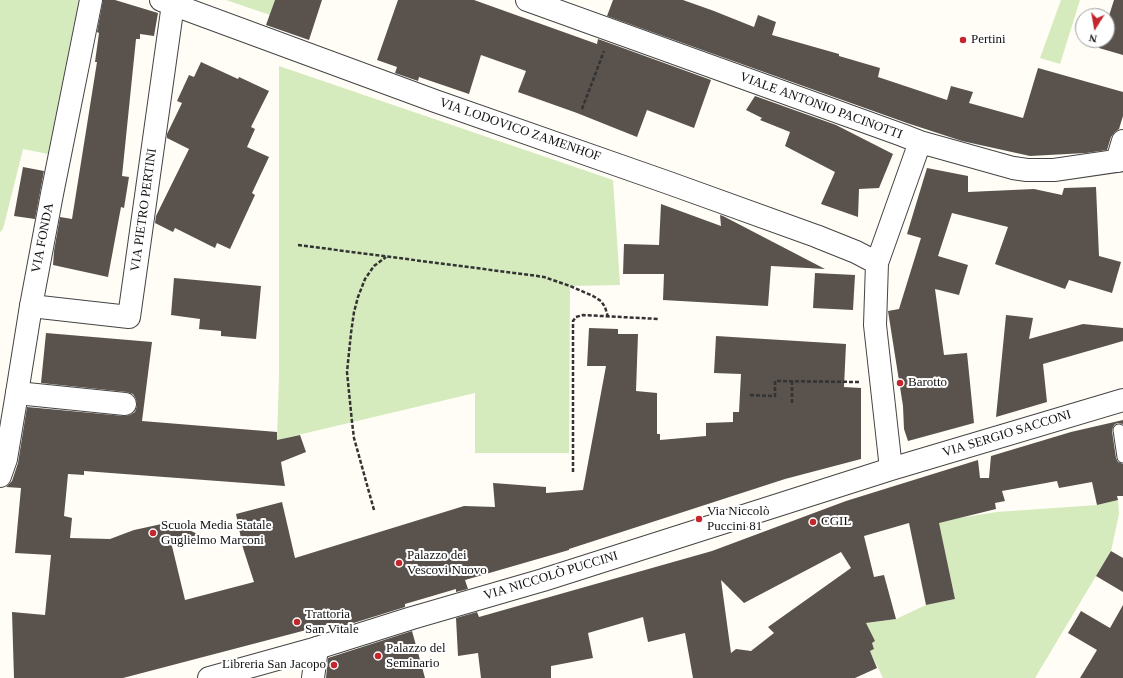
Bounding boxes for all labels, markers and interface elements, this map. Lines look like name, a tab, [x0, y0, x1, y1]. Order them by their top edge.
north arrow	[1075, 8, 1115, 48]
place label: Pertini	[971, 32, 1006, 48]
text: N	[1088, 32, 1098, 45]
marker: Pertini	[958, 35, 968, 45]
street label: VIALE ANTONIO PACINOTTI	[738, 69, 904, 143]
street label: VIA LODOVICO ZAMENHOF	[437, 95, 603, 165]
street label: VIA PIETRO PERTINI	[128, 147, 160, 273]
street label: VIA FONDA	[29, 202, 57, 274]
place label: Barotto	[908, 375, 947, 391]
marker: Barotto	[895, 378, 905, 388]
street label: VIA SERGIO SACCONI	[941, 407, 1073, 461]
place label: Via Niccolò Puccini 81	[707, 504, 769, 535]
marker: Via Niccolò Puccini 81	[694, 514, 704, 524]
place label: CGIL	[821, 514, 851, 530]
marker: CGIL	[808, 517, 818, 527]
place label: Scuola Media Statale Guglielmo Marconi	[161, 518, 271, 549]
marker: Scuola Media Statale Guglielmo Marconi	[148, 528, 158, 538]
place label: Palazzo dei Vescovi Nuovo	[407, 548, 487, 579]
street label: VIA NICCOLÒ PUCCINI	[482, 548, 620, 604]
marker: Palazzo dei Vescovi Nuovo	[394, 558, 404, 568]
place label: Trattoria San Vitale	[305, 607, 359, 638]
marker: Trattoria San Vitale	[292, 617, 302, 627]
place label: Palazzo del Seminario	[386, 641, 446, 672]
marker: Palazzo del Seminario	[373, 651, 383, 661]
place label: Libreria San Jacopo	[222, 657, 326, 673]
marker: Libreria San Jacopo	[329, 660, 339, 670]

